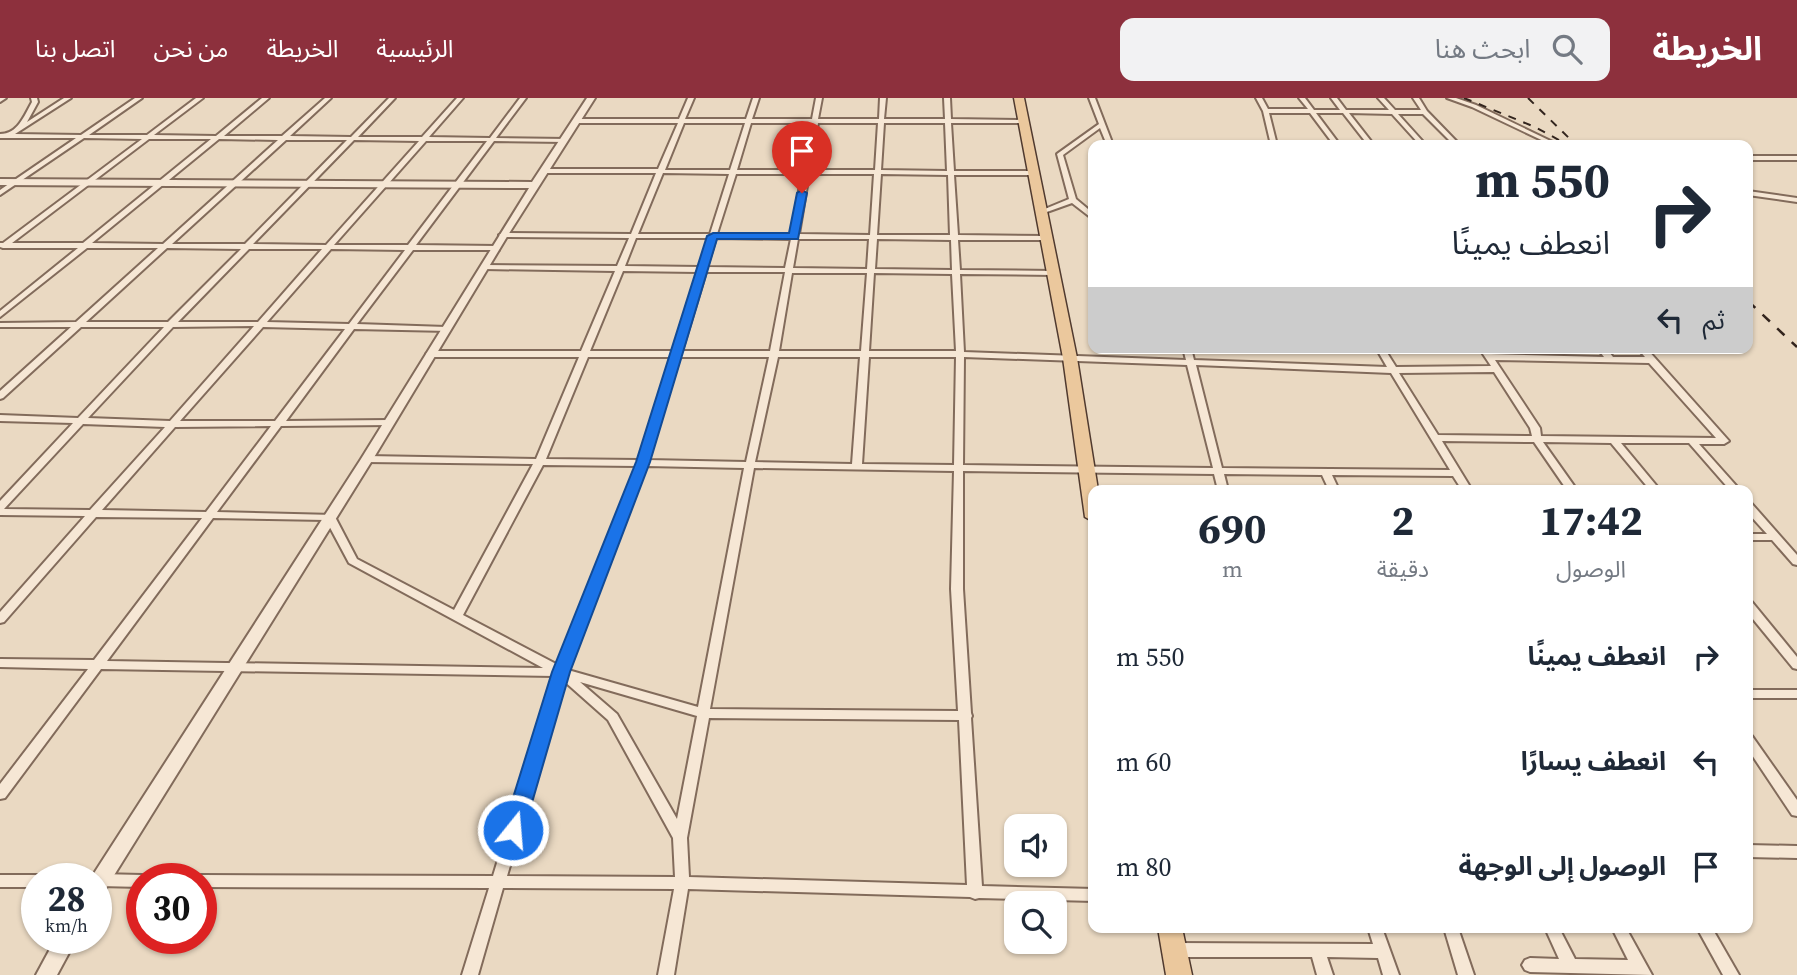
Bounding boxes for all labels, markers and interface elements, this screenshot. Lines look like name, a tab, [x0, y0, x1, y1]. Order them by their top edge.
search box	[1120, 18, 1610, 81]
text: الخريطة	[1652, 26, 1762, 71]
icon: search	[1548, 30, 1586, 68]
text: ابحث هنا	[1435, 31, 1530, 67]
text: اتصل بنا	[35, 32, 115, 65]
text: من نحن	[153, 32, 228, 65]
text: الخريطة	[266, 32, 338, 65]
text: الرئيسية	[376, 32, 454, 65]
pin	[772, 121, 832, 193]
icon: arrive	[783, 132, 821, 170]
text: 550 m	[1475, 146, 1610, 213]
icon: right	[1634, 168, 1725, 259]
text: انعطف يمينًا	[1452, 221, 1610, 265]
icon: left	[1651, 301, 1689, 339]
text: ثم	[1703, 302, 1725, 338]
text: 2	[1391, 491, 1414, 549]
text: 17:42	[1539, 491, 1643, 549]
text: 690	[1198, 499, 1266, 557]
text: m	[1222, 553, 1243, 585]
text: دقيقة	[1377, 553, 1429, 585]
text: الوصول	[1556, 553, 1626, 585]
text: انعطف يمينًا	[1527, 638, 1666, 674]
icon: right	[1687, 638, 1725, 676]
text: 550 m	[1116, 639, 1185, 675]
text: انعطف يسارًا	[1521, 743, 1666, 779]
icon: left	[1687, 743, 1725, 781]
text: 60 m	[1116, 744, 1172, 780]
position arrow	[476, 793, 550, 867]
map controls	[1004, 814, 1067, 954]
button: sound	[1004, 814, 1067, 877]
text: الوصول إلى الوجهة	[1459, 848, 1666, 884]
icon: arrive	[1687, 848, 1725, 886]
text: 80 m	[1116, 849, 1172, 885]
speed limit sign: 30	[126, 863, 217, 954]
text: 28	[48, 875, 85, 923]
button: search	[1004, 891, 1067, 954]
text: km/h	[45, 913, 88, 938]

